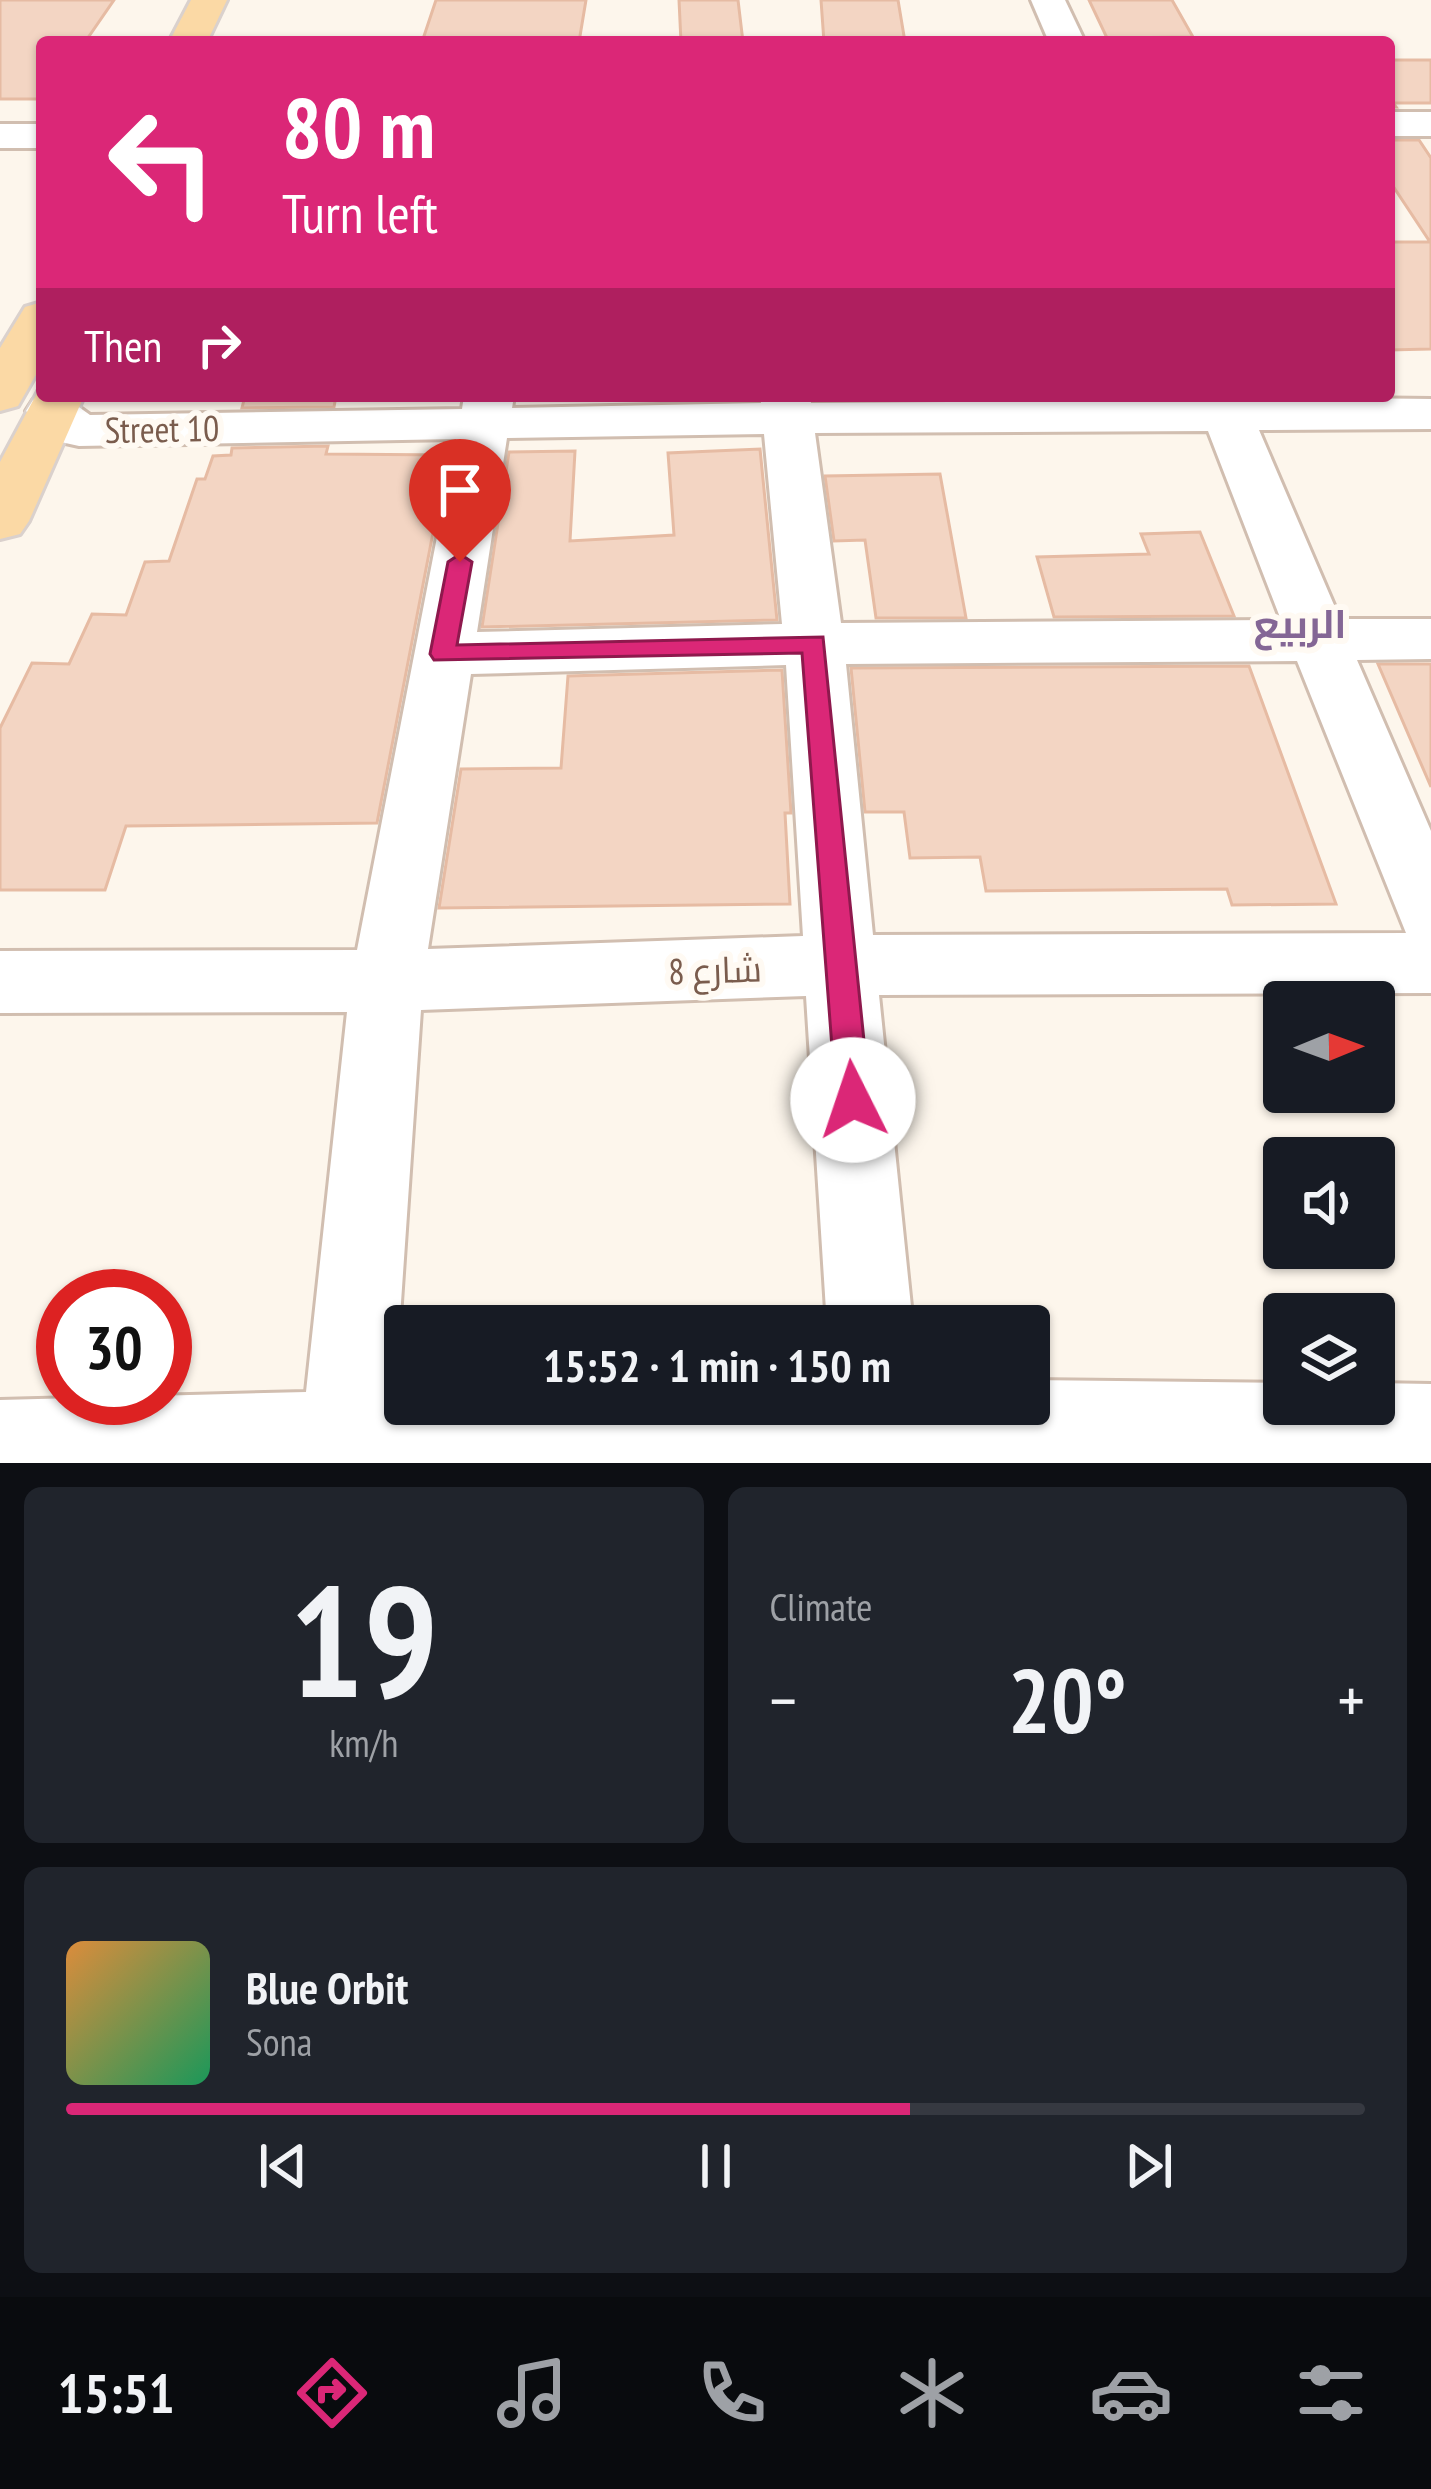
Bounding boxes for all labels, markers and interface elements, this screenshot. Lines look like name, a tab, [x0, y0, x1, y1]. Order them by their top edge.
text: 80 m	[282, 72, 435, 181]
icon: left	[84, 84, 240, 240]
text: Turn left	[282, 178, 438, 248]
icon: right	[186, 312, 252, 378]
text: Then	[84, 316, 162, 374]
street label: Street 10	[104, 404, 220, 453]
pin	[409, 439, 511, 562]
icon: arrive	[427, 457, 493, 523]
district label: الربيع	[1254, 598, 1346, 651]
street label: شارع 8	[667, 944, 763, 997]
north arrow	[1263, 981, 1395, 1113]
map controls	[1263, 981, 1395, 1425]
position arrow	[790, 1037, 916, 1163]
button: sound	[1263, 1137, 1395, 1269]
speed limit sign: 30	[36, 1269, 192, 1425]
button: layers	[1263, 1293, 1395, 1425]
text: 15:52 · 1 min · 150 m	[543, 1336, 891, 1394]
text: 19	[289, 1538, 438, 1740]
text: Climate	[770, 1581, 872, 1632]
text: 20°	[1008, 1641, 1127, 1758]
text: −	[770, 1657, 797, 1742]
text: +	[1338, 1657, 1365, 1742]
text: km/h	[329, 1717, 398, 1768]
text: Blue Orbit	[246, 1958, 408, 2016]
text: Sona	[246, 2016, 312, 2067]
icon: previous	[250, 2133, 316, 2199]
icon: pause	[683, 2133, 749, 2199]
icon: next	[1116, 2133, 1182, 2199]
icon: directions	[290, 2351, 374, 2435]
icon: music	[490, 2351, 574, 2435]
icon: phone	[690, 2351, 774, 2435]
icon: climate	[890, 2351, 974, 2435]
icon: car	[1089, 2351, 1173, 2435]
icon: filters	[1289, 2351, 1373, 2435]
text: 15:51	[58, 2358, 175, 2428]

